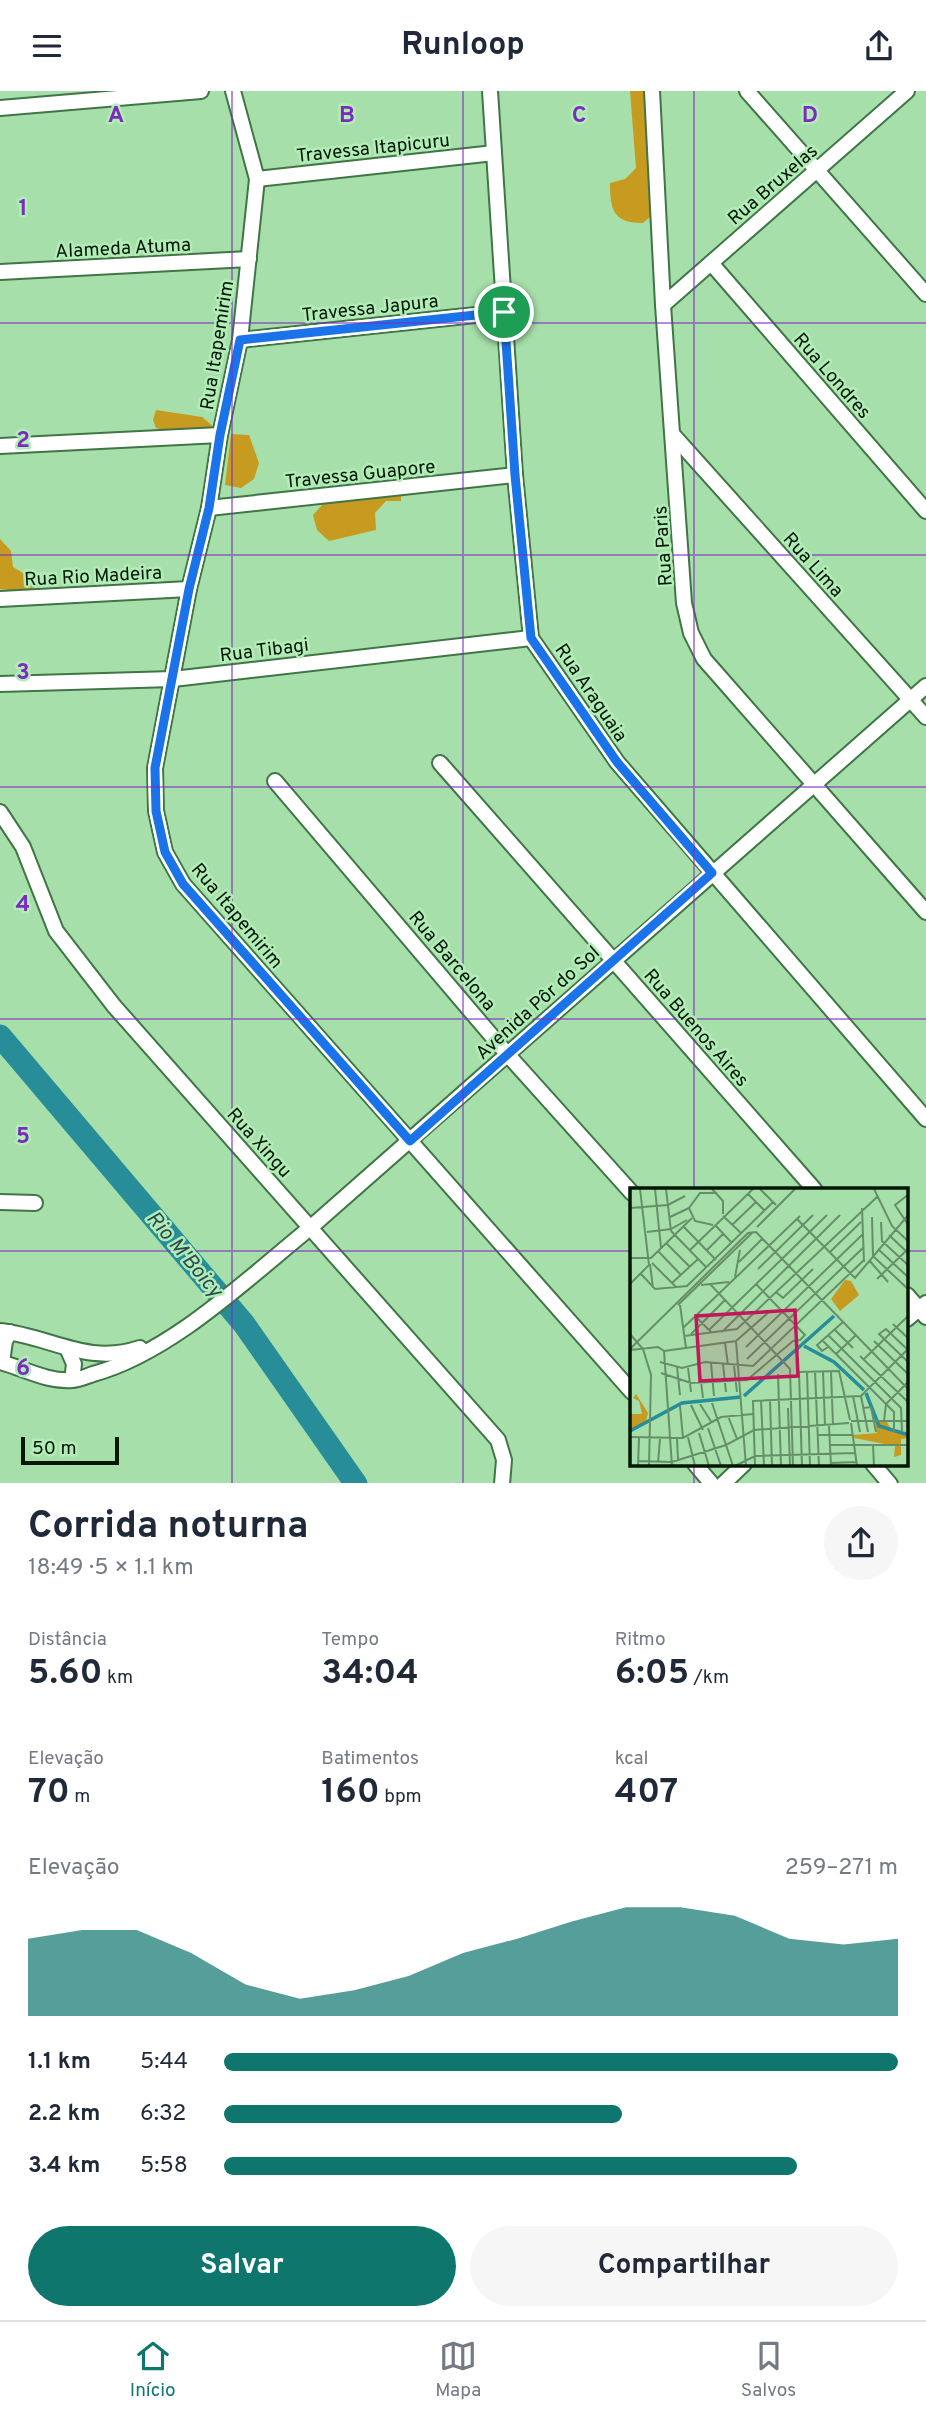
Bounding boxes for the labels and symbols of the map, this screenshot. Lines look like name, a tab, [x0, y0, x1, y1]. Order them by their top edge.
text: A	[108, 102, 124, 131]
text: B	[339, 102, 355, 131]
text: C	[572, 102, 586, 131]
text: D	[802, 102, 818, 131]
street label: Travessa Itapicuru	[295, 129, 451, 169]
street label: Rua Bruxelas	[723, 140, 823, 231]
text: 1	[18, 195, 28, 224]
street label: Alameda Atuma	[55, 233, 192, 265]
street label: Rua Itapemirim	[196, 279, 240, 412]
pin	[474, 282, 534, 342]
street label: Travessa Japura	[301, 290, 440, 328]
street label: Rua Londres	[788, 328, 875, 424]
text: 2	[16, 427, 30, 456]
street label: Travessa Guapore	[284, 455, 437, 495]
street label: Rua Paris	[649, 505, 679, 587]
street label: Rua Lima	[777, 528, 848, 603]
street label: Rua Rio Madeira	[24, 561, 163, 593]
street label: Rua Tibagi	[218, 634, 310, 668]
street label: Rua Araguaia	[549, 639, 632, 747]
text: 3	[16, 659, 30, 688]
street label: Rua Itapemirim	[185, 858, 288, 974]
text: 4	[16, 891, 30, 920]
street label: Rua Barcelona	[403, 906, 500, 1016]
street label: Avenida Pôr do Sol	[471, 941, 605, 1066]
street label: Rua Buenos Aires	[638, 964, 753, 1092]
street label: Rua Xingu	[221, 1103, 296, 1183]
text: 5	[16, 1123, 30, 1152]
inset map	[630, 1188, 908, 1466]
water label: Rio M'Boicy	[140, 1206, 229, 1305]
text: 6	[16, 1355, 30, 1384]
scale bar	[21, 1435, 119, 1466]

